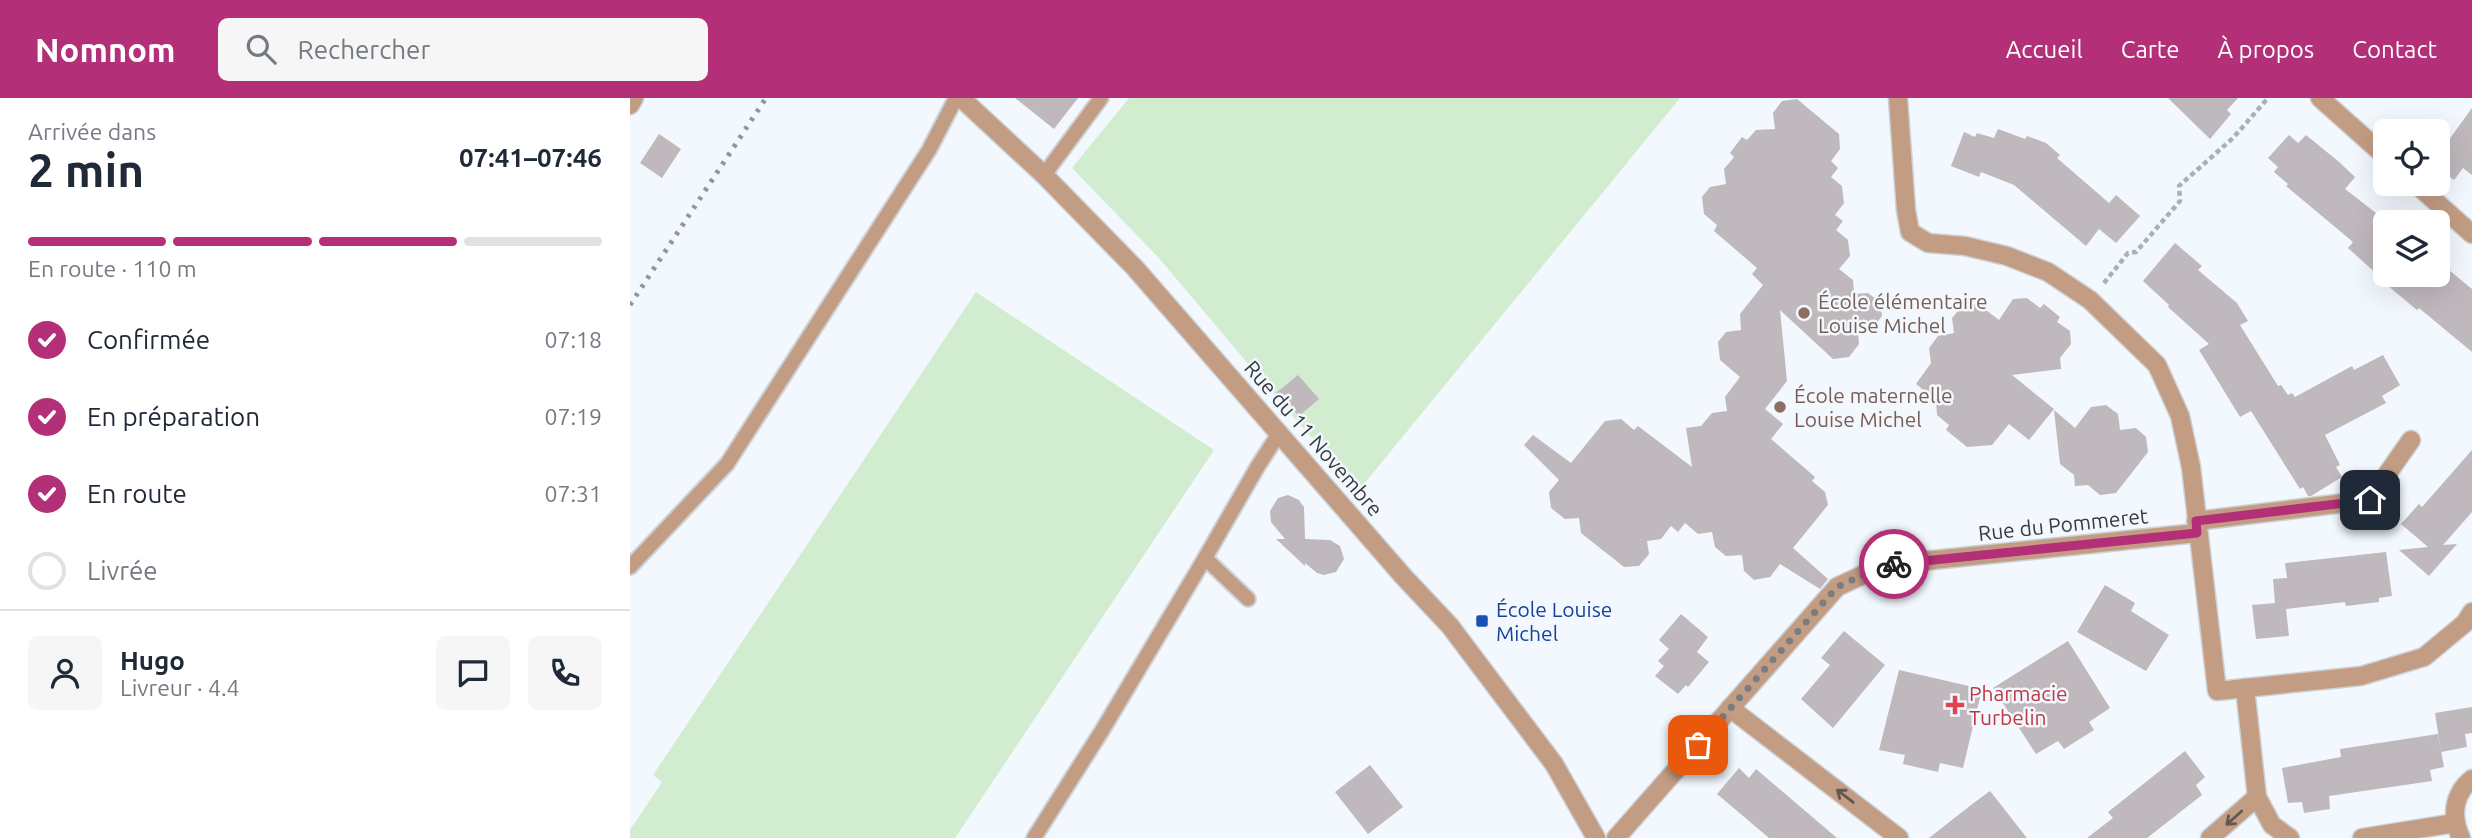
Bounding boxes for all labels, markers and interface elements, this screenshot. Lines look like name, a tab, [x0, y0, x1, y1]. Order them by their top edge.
search box	[218, 18, 708, 81]
icon: search	[242, 30, 280, 68]
text: Nomnom	[35, 31, 176, 68]
text: Rechercher	[298, 35, 430, 64]
text: Accueil	[2006, 36, 2083, 63]
text: Carte	[2121, 36, 2180, 63]
text: À propos	[2218, 36, 2314, 63]
text: Contact	[2352, 36, 2437, 63]
text: Arrivée dans	[28, 119, 156, 144]
map controls	[2373, 119, 2450, 287]
button: locate	[2373, 119, 2450, 196]
text: 07:41–07:46	[459, 143, 602, 172]
text: 2 min	[28, 144, 144, 196]
button: layers	[2373, 210, 2450, 287]
text: En route · 110 m	[28, 256, 197, 281]
place label: École élémentaire Louise Michel	[1818, 289, 1988, 337]
marker: École élémentaire Louise Michel	[1796, 305, 1812, 321]
icon: check	[28, 321, 66, 359]
text: Confirmée	[87, 325, 210, 354]
text: 07:18	[544, 327, 602, 352]
street label: Rue du 11 Novembre	[1240, 355, 1388, 521]
place label: École maternelle Louise Michel	[1794, 383, 1953, 431]
icon: check	[28, 398, 66, 436]
marker: École maternelle Louise Michel	[1772, 399, 1788, 415]
text: En préparation	[87, 402, 260, 431]
text: 07:19	[544, 404, 602, 429]
pin	[2340, 470, 2400, 530]
icon: check	[28, 475, 66, 513]
text: En route	[87, 479, 187, 508]
text: 07:31	[544, 481, 602, 506]
icon: home	[2351, 481, 2389, 519]
street label: Rue du Pommeret	[1977, 503, 2149, 545]
courier	[1859, 529, 1929, 599]
icon: bike	[1875, 545, 1913, 583]
text: Livrée	[87, 556, 158, 585]
place label: École Louise Michel	[1496, 597, 1612, 645]
marker: École Louise Michel	[1474, 613, 1490, 629]
button: person	[28, 636, 102, 710]
button: chat	[436, 636, 510, 710]
button: phone	[528, 636, 602, 710]
text: Hugo	[120, 646, 185, 675]
text: Livreur · 4.4	[120, 675, 240, 700]
place label: Pharmacie Turbelin	[1969, 681, 2068, 729]
marker: Pharmacie Turbelin	[1947, 697, 1963, 713]
pin	[1668, 715, 1728, 775]
icon: bag	[1679, 726, 1717, 764]
one-way arrow	[1836, 789, 1854, 804]
one-way arrow	[2225, 810, 2243, 826]

